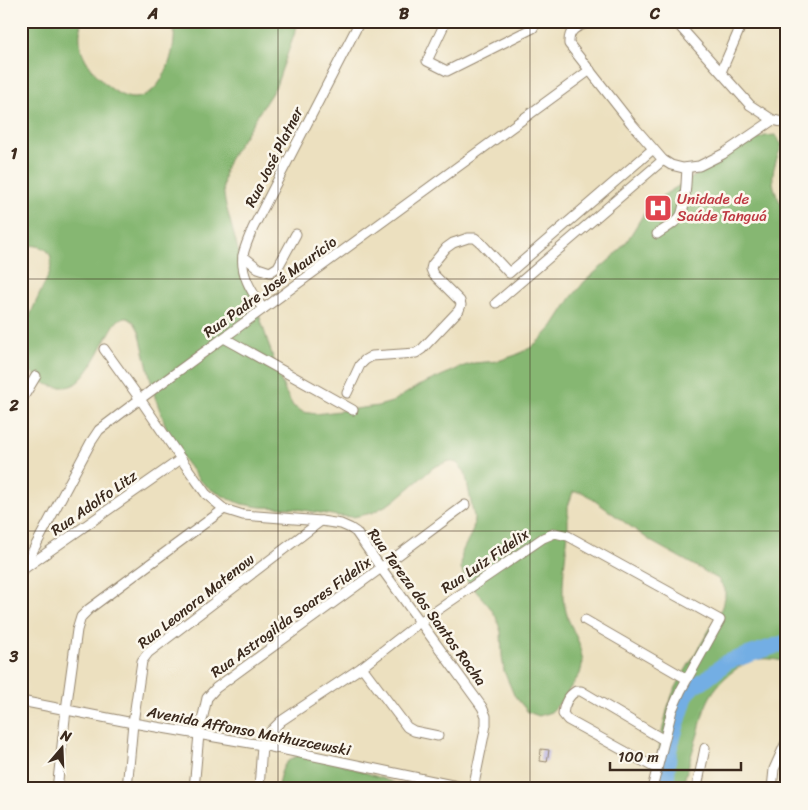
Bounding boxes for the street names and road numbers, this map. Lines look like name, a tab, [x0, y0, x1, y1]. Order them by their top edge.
street label: Rua José Platner	[237, 101, 311, 212]
street label: Rua Padre José Maurício	[198, 229, 343, 345]
street label: Rua Adolfo Litz	[45, 463, 143, 543]
street label: Rua Luiz Fidelix	[435, 521, 535, 600]
street label: Rua Tereza dos Santos Rocha	[361, 523, 494, 692]
street label: Rua Leonora Matenow	[132, 546, 261, 655]
street label: Rua Astrogilda Soares Fidelix	[205, 549, 377, 684]
street label: Avenida Affonso Mathuzcewski	[144, 698, 354, 764]

